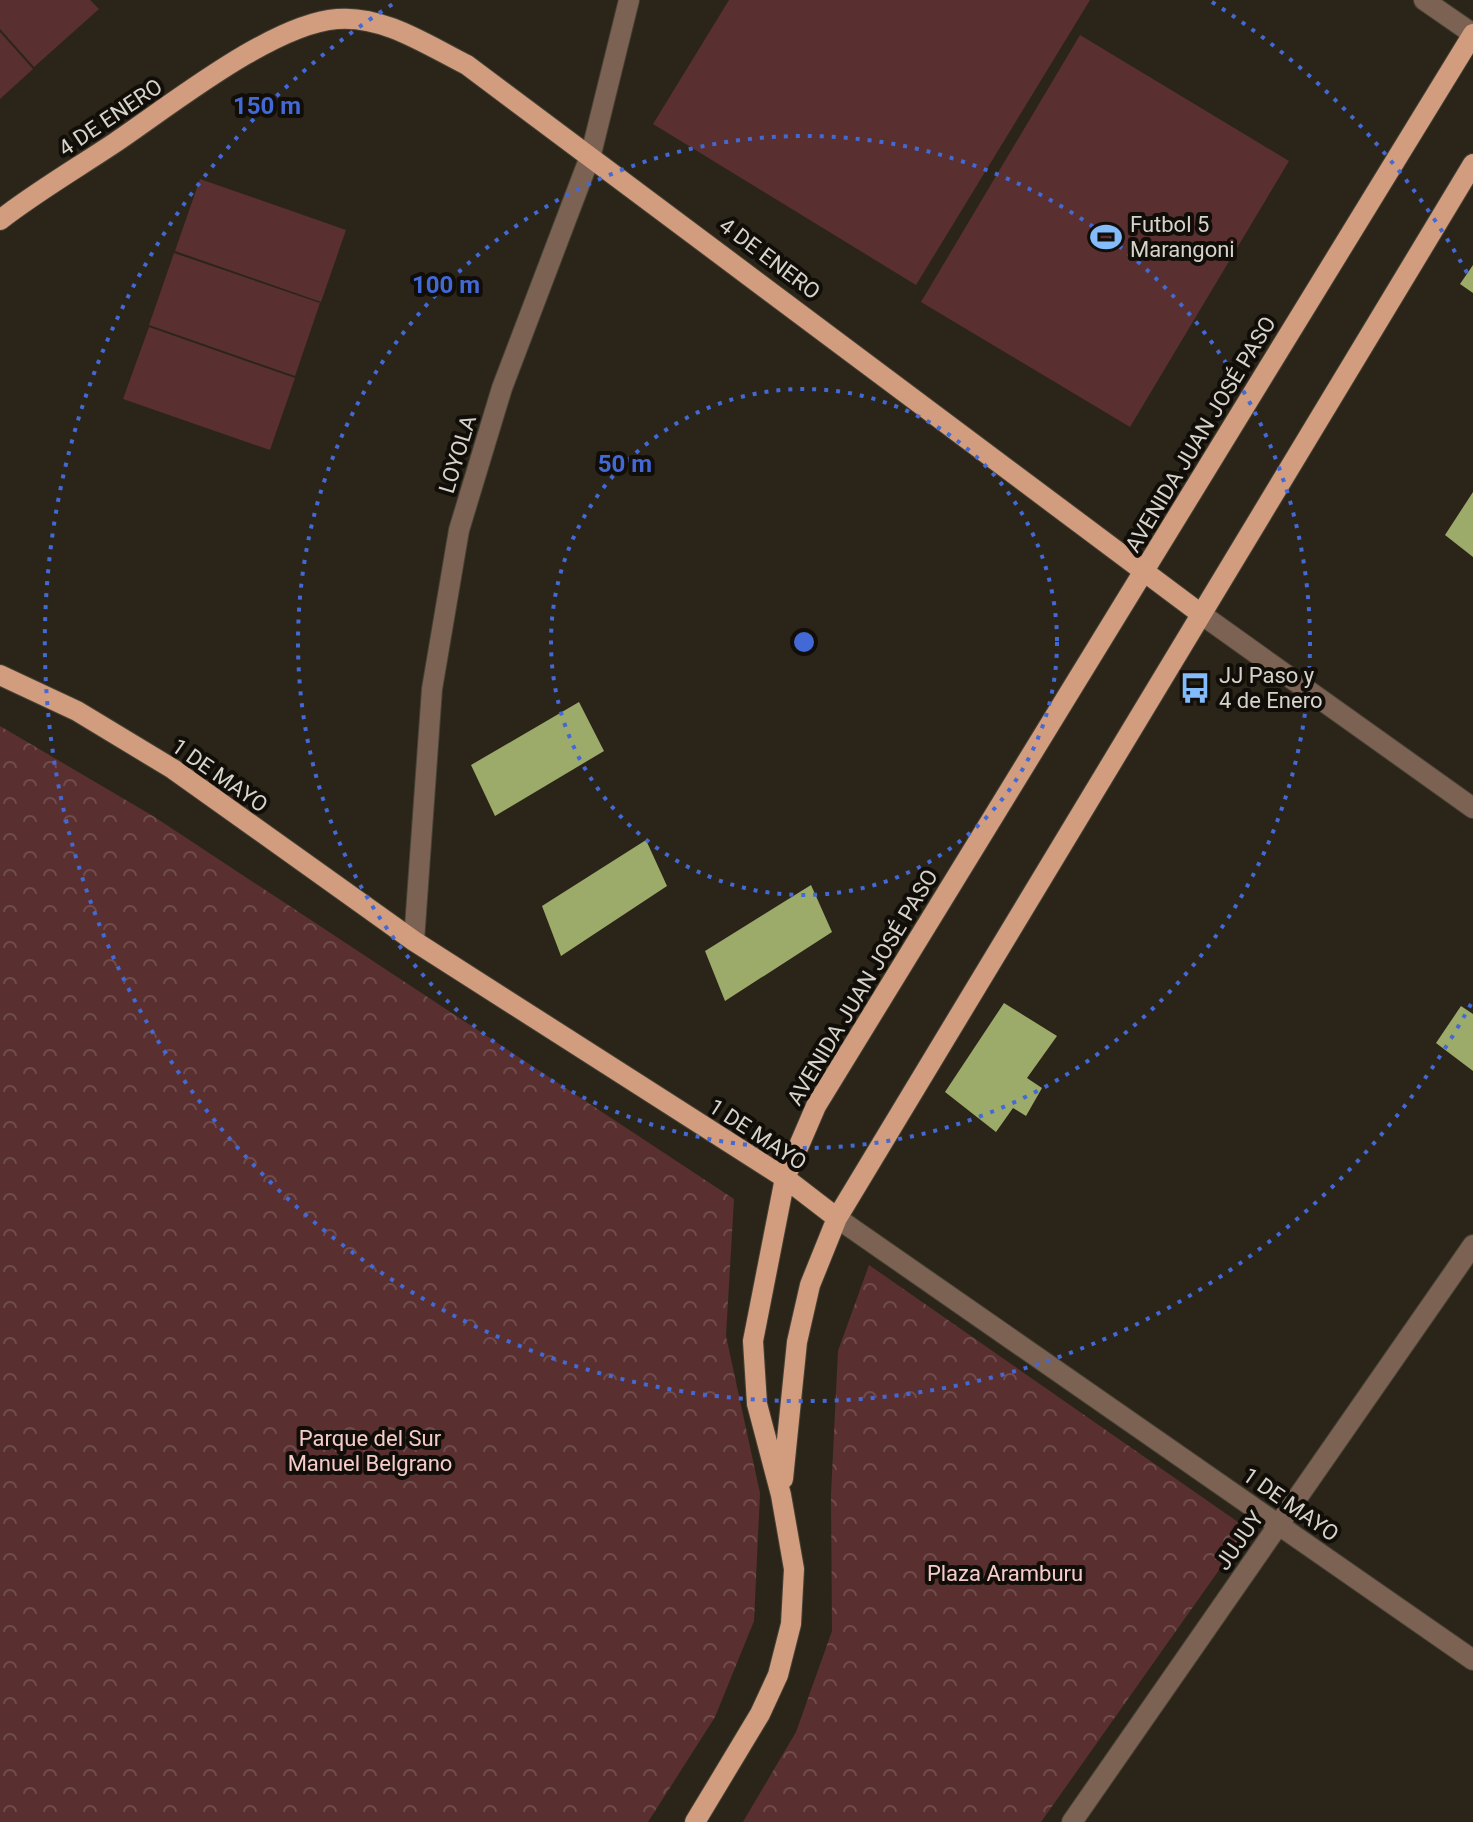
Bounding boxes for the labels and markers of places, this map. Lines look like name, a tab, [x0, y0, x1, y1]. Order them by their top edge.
place label: Futbol 5 Marangoni	[1130, 212, 1235, 262]
sports icon: Futbol 5 Marangoni	[1089, 220, 1123, 254]
centre of rings	[790, 628, 818, 656]
place label: JJ Paso y 4 de Enero	[1219, 663, 1322, 713]
bus stop icon: JJ Paso y 4 de Enero	[1178, 671, 1212, 705]

